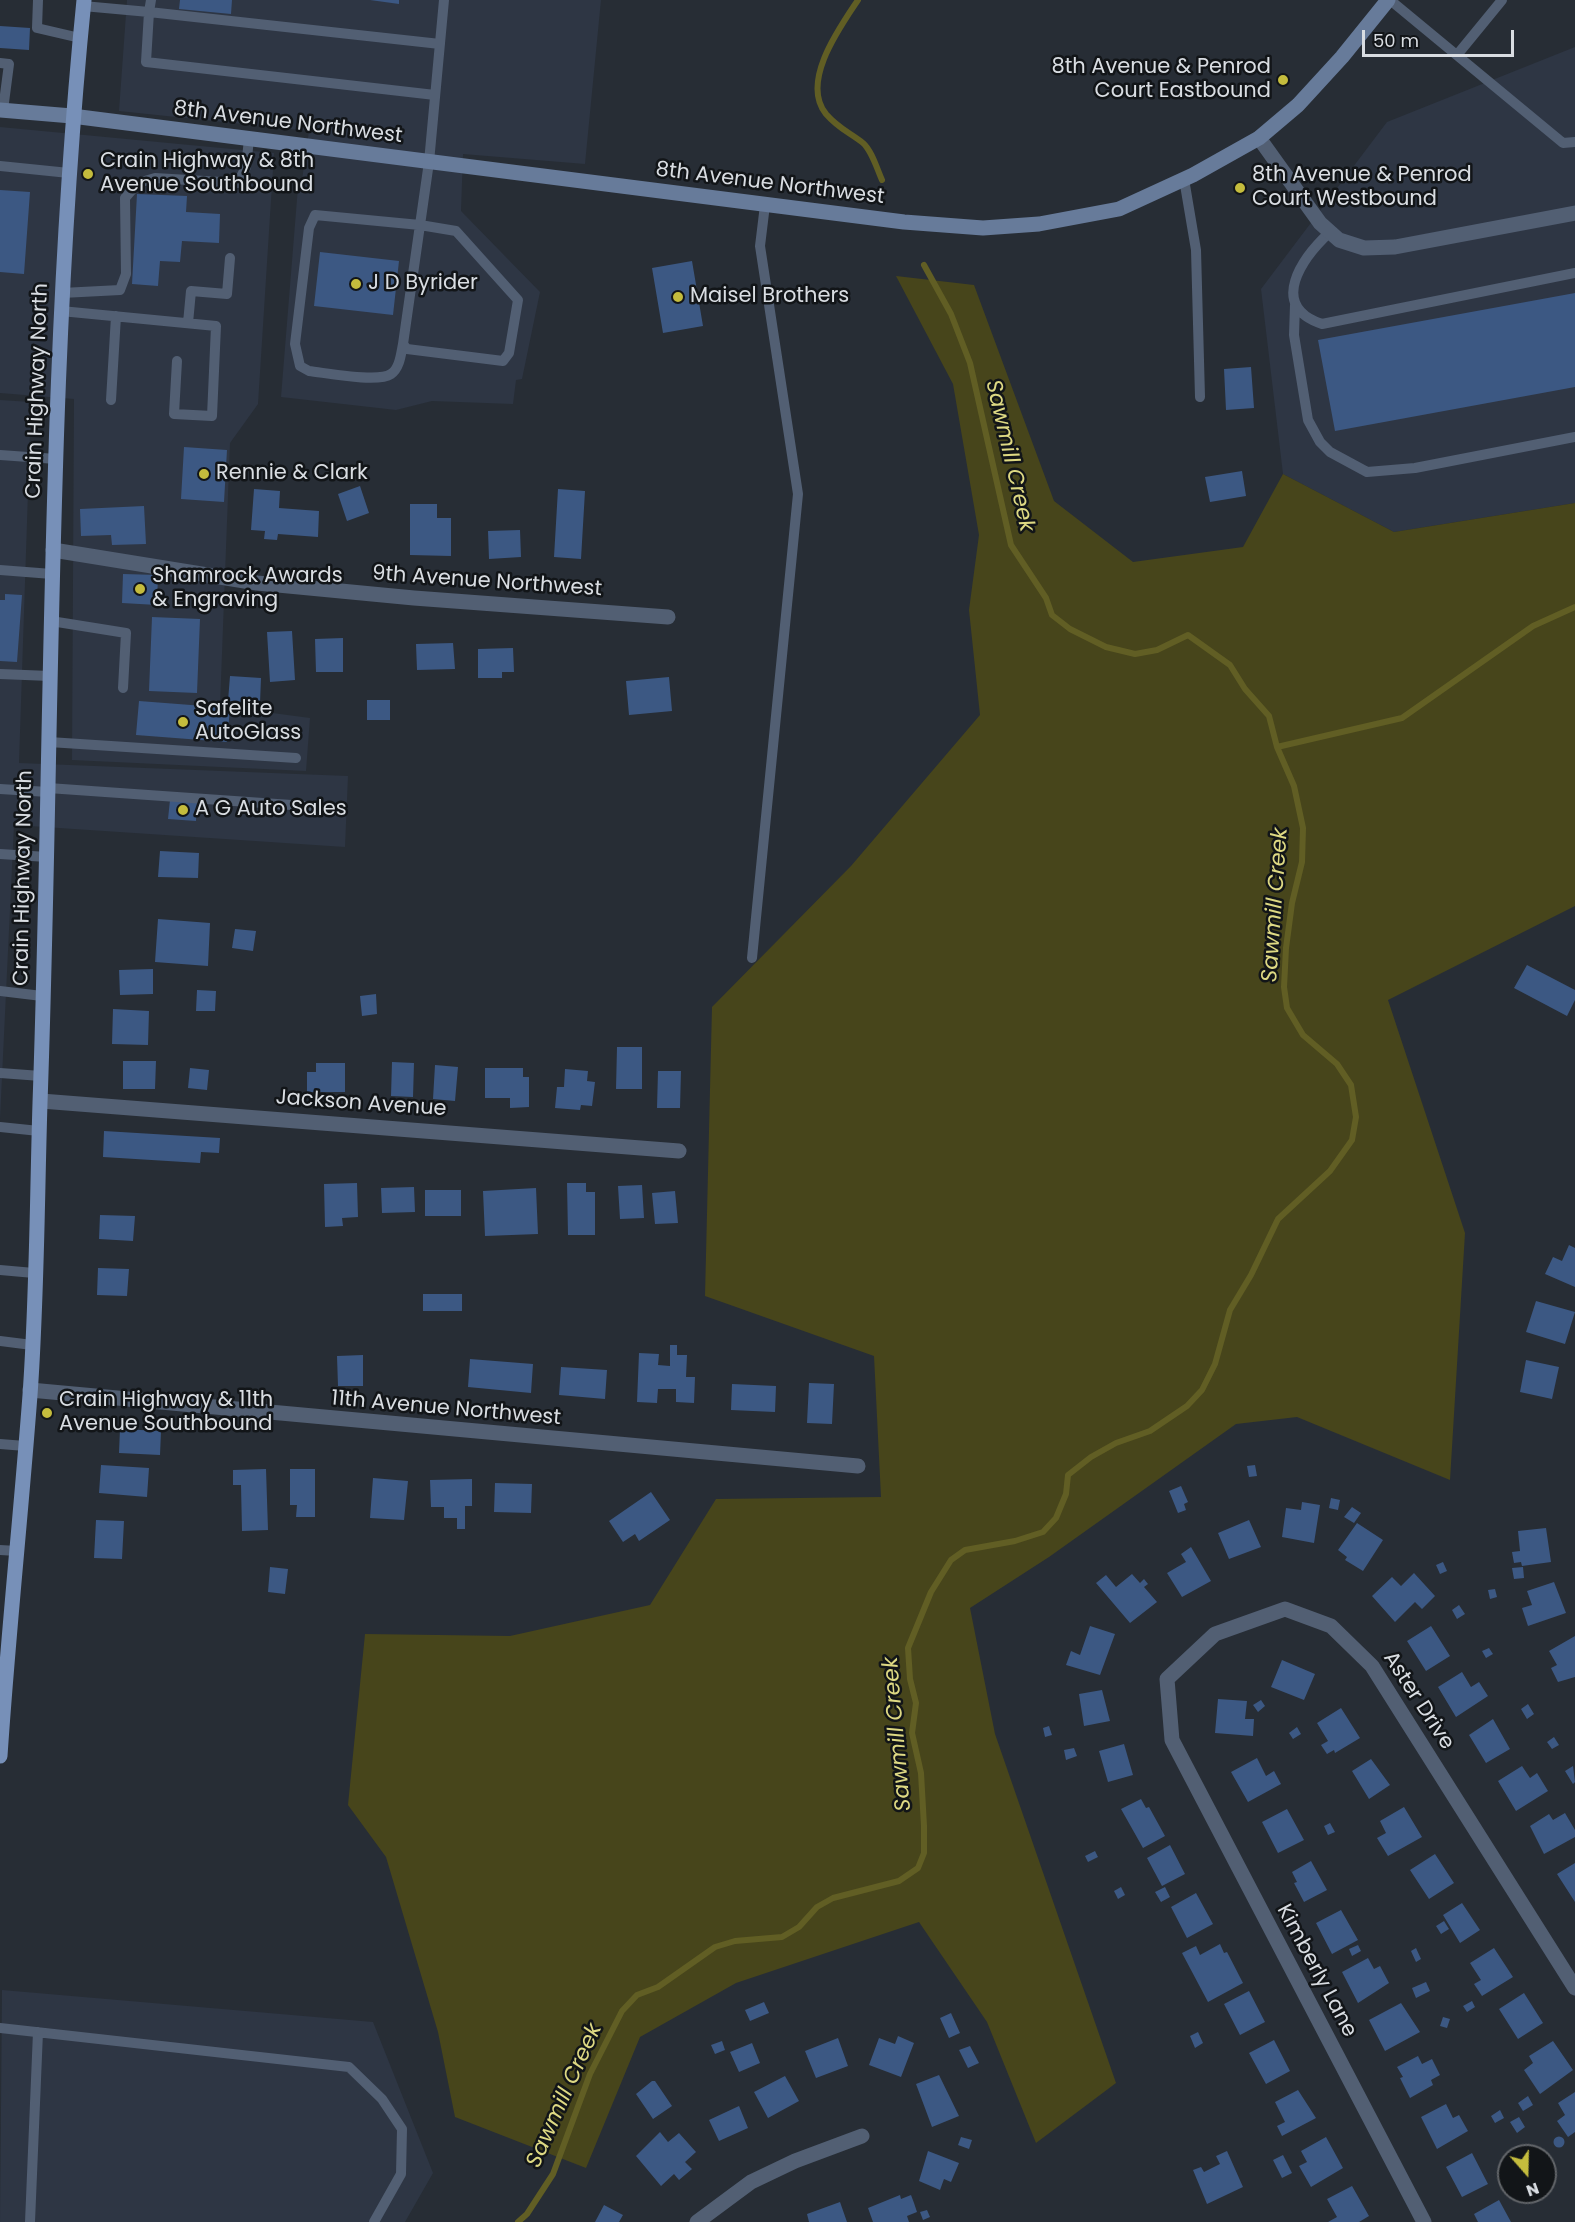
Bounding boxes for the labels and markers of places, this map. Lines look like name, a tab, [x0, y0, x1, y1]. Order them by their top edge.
place label: 8th Avenue & Penrod Court Eastbound	[1051, 55, 1271, 105]
marker: 8th Avenue & Penrod Court Eastbound	[1276, 73, 1290, 87]
place label: Crain Highway & 8th Avenue Southbound	[100, 149, 314, 199]
place label: 8th Avenue & Penrod Court Westbound	[1252, 163, 1472, 213]
marker: Crain Highway & 8th Avenue Southbound	[81, 167, 95, 181]
marker: 8th Avenue & Penrod Court Westbound	[1233, 181, 1247, 195]
place label: J D Byrider	[368, 271, 478, 297]
marker: J D Byrider	[349, 277, 363, 291]
place label: Maisel Brothers	[690, 284, 849, 310]
marker: Maisel Brothers	[671, 290, 685, 304]
place label: Rennie & Clark	[216, 461, 368, 487]
marker: Rennie & Clark	[197, 467, 211, 481]
place label: Shamrock Awards & Engraving	[152, 564, 343, 614]
marker: Shamrock Awards & Engraving	[133, 582, 147, 596]
place label: Safelite AutoGlass	[195, 697, 301, 747]
marker: Safelite AutoGlass	[176, 715, 190, 729]
place label: A G Auto Sales	[195, 797, 347, 823]
marker: A G Auto Sales	[176, 803, 190, 817]
place label: Crain Highway & 11th Avenue Southbound	[59, 1388, 273, 1438]
marker: Crain Highway & 11th Avenue Southbound	[40, 1406, 54, 1420]

